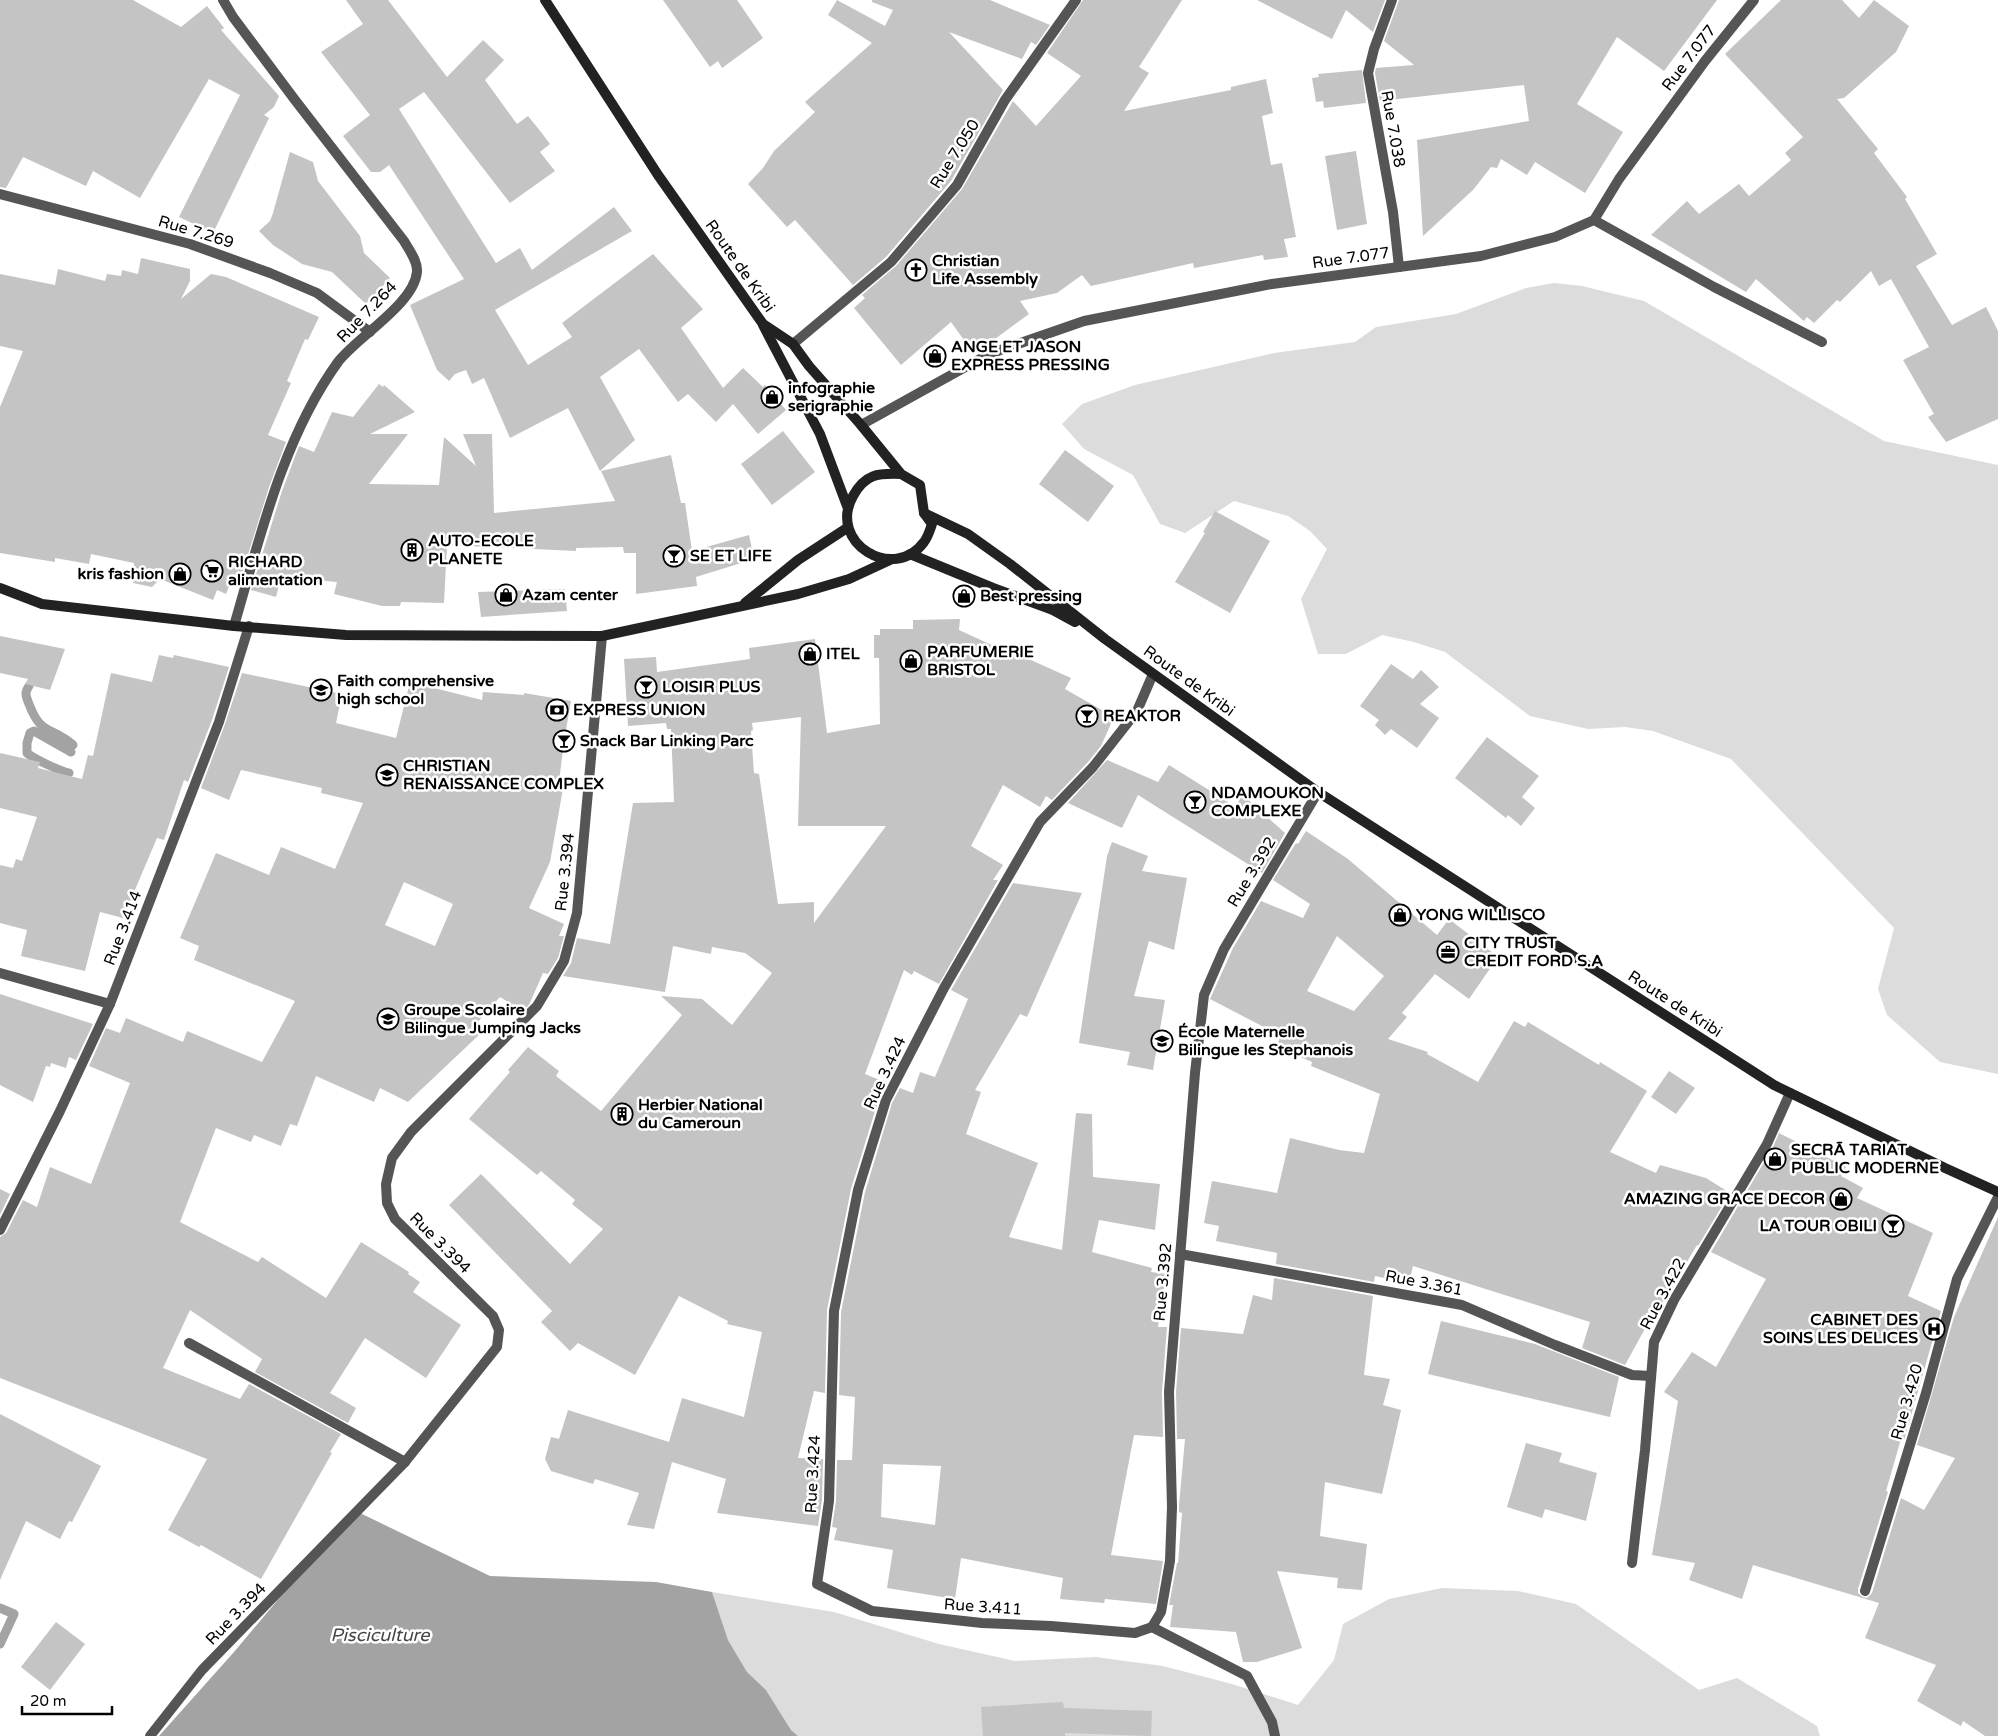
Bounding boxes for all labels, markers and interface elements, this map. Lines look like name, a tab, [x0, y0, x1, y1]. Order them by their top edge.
street label: Rue 7.077	[1658, 21, 1720, 95]
street label: Rue 7.038	[1376, 89, 1410, 169]
street label: Rue 7.050	[926, 116, 984, 192]
street label: Rue 7.269	[156, 211, 236, 253]
street label: Route de Kribi	[701, 216, 779, 316]
street label: Rue 7.077	[1311, 243, 1391, 273]
place label: Christian Life Assembly	[932, 251, 1038, 289]
church icon: Christian Life Assembly	[904, 258, 928, 282]
street label: Rue 7.264	[333, 277, 401, 347]
place label: ANGE ET JASON EXPRESS PRESSING	[951, 337, 1110, 375]
shop icon: ANGE ET JASON EXPRESS PRESSING	[923, 344, 947, 368]
place label: infographie serigraphie	[788, 378, 875, 416]
shop icon: infographie serigraphie	[760, 385, 784, 409]
place label: AUTO-ECOLE PLANETE	[428, 531, 534, 569]
building icon: AUTO-ECOLE PLANETE	[400, 538, 424, 562]
bar icon: SE ET LIFE	[662, 544, 686, 568]
place label: SE ET LIFE	[690, 546, 772, 566]
place label: RICHARD alimentation	[228, 552, 323, 590]
supermarket icon: RICHARD alimentation	[200, 559, 224, 583]
shop icon: kris fashion	[168, 562, 192, 586]
place label: kris fashion	[78, 564, 164, 584]
shop icon: Azam center	[494, 583, 518, 607]
shop icon: Best pressing	[952, 584, 976, 608]
place label: Azam center	[522, 585, 619, 605]
place label: Best pressing	[980, 586, 1082, 606]
street label: Route de Kribi	[1139, 641, 1239, 721]
shop icon: ITEL	[798, 642, 822, 666]
place label: PARFUMERIE BRISTOL	[927, 642, 1034, 680]
place label: ITEL	[826, 644, 861, 664]
shop icon: PARFUMERIE BRISTOL	[899, 649, 923, 673]
place label: Faith comprehensive high school	[337, 671, 494, 709]
bar icon: LOISIR PLUS	[634, 675, 658, 699]
place label: LOISIR PLUS	[662, 677, 761, 697]
school or university icon: Faith comprehensive high school	[309, 678, 333, 702]
bank icon: EXPRESS UNION	[545, 698, 569, 722]
place label: EXPRESS UNION	[573, 700, 706, 720]
bar icon: REAKTOR	[1075, 704, 1099, 728]
place label: REAKTOR	[1103, 706, 1181, 726]
bar icon: Snack Bar Linking Parc	[552, 729, 576, 753]
place label: Snack Bar Linking Parc	[580, 731, 754, 751]
place label: CHRISTIAN RENAISSANCE COMPLEX	[403, 756, 604, 794]
school or university icon: CHRISTIAN RENAISSANCE COMPLEX	[375, 763, 399, 787]
place label: NDAMOUKON COMPLEXE	[1211, 783, 1324, 821]
bar icon: NDAMOUKON COMPLEXE	[1183, 790, 1207, 814]
street label: Rue 3.394	[551, 832, 579, 912]
street label: Rue 3.392	[1223, 833, 1281, 911]
street label: Rue 3.414	[100, 888, 146, 968]
shop icon: YONG WILLISCO	[1388, 903, 1412, 927]
place label: YONG WILLISCO	[1416, 905, 1545, 925]
place label: CITY TRUST CREDIT FORD S.A	[1464, 933, 1603, 971]
office icon: CITY TRUST CREDIT FORD S.A	[1436, 940, 1460, 964]
street label: Route de Kribi	[1624, 966, 1726, 1042]
place label: Groupe Scolaire Bilingue Jumping Jacks	[404, 1000, 581, 1038]
school or university icon: Groupe Scolaire Bilingue Jumping Jacks	[376, 1007, 400, 1031]
place label: École Maternelle Bilingue les Stephanois	[1178, 1022, 1353, 1060]
school or university icon: École Maternelle Bilingue les Stephanois	[1150, 1029, 1174, 1053]
street label: Rue 3.424	[859, 1033, 911, 1113]
place label: Herbier National du Cameroun	[638, 1095, 763, 1133]
building icon: Herbier National du Cameroun	[610, 1102, 634, 1126]
place label: SECRÃ TARIAT PUBLIC MODERNE	[1791, 1140, 1939, 1178]
shop icon: SECRÃ TARIAT PUBLIC MODERNE	[1763, 1147, 1787, 1171]
shop icon: AMAZING GRACE DECOR	[1829, 1187, 1853, 1211]
place label: AMAZING GRACE DECOR	[1624, 1189, 1825, 1209]
street label: Rue 3.394	[405, 1208, 475, 1278]
bar icon: LA TOUR OBILI	[1881, 1214, 1905, 1238]
place label: LA TOUR OBILI	[1760, 1216, 1877, 1236]
street label: Rue 3.392	[1150, 1242, 1176, 1322]
street label: Rue 3.422	[1636, 1255, 1690, 1333]
street label: Rue 3.361	[1383, 1266, 1465, 1300]
place label: CABINET DES SOINS LES DELICES	[1763, 1310, 1918, 1348]
hospital icon: CABINET DES SOINS LES DELICES	[1922, 1317, 1946, 1341]
street label: Rue 3.420	[1887, 1362, 1927, 1442]
street label: Rue 3.424	[801, 1434, 825, 1514]
street label: Rue 3.394	[201, 1579, 271, 1649]
street label: Rue 3.411	[943, 1594, 1023, 1620]
water label: Pisciculture	[331, 1624, 430, 1646]
scale bar	[22, 1684, 112, 1716]
text: 20 m	[30, 1692, 67, 1710]

